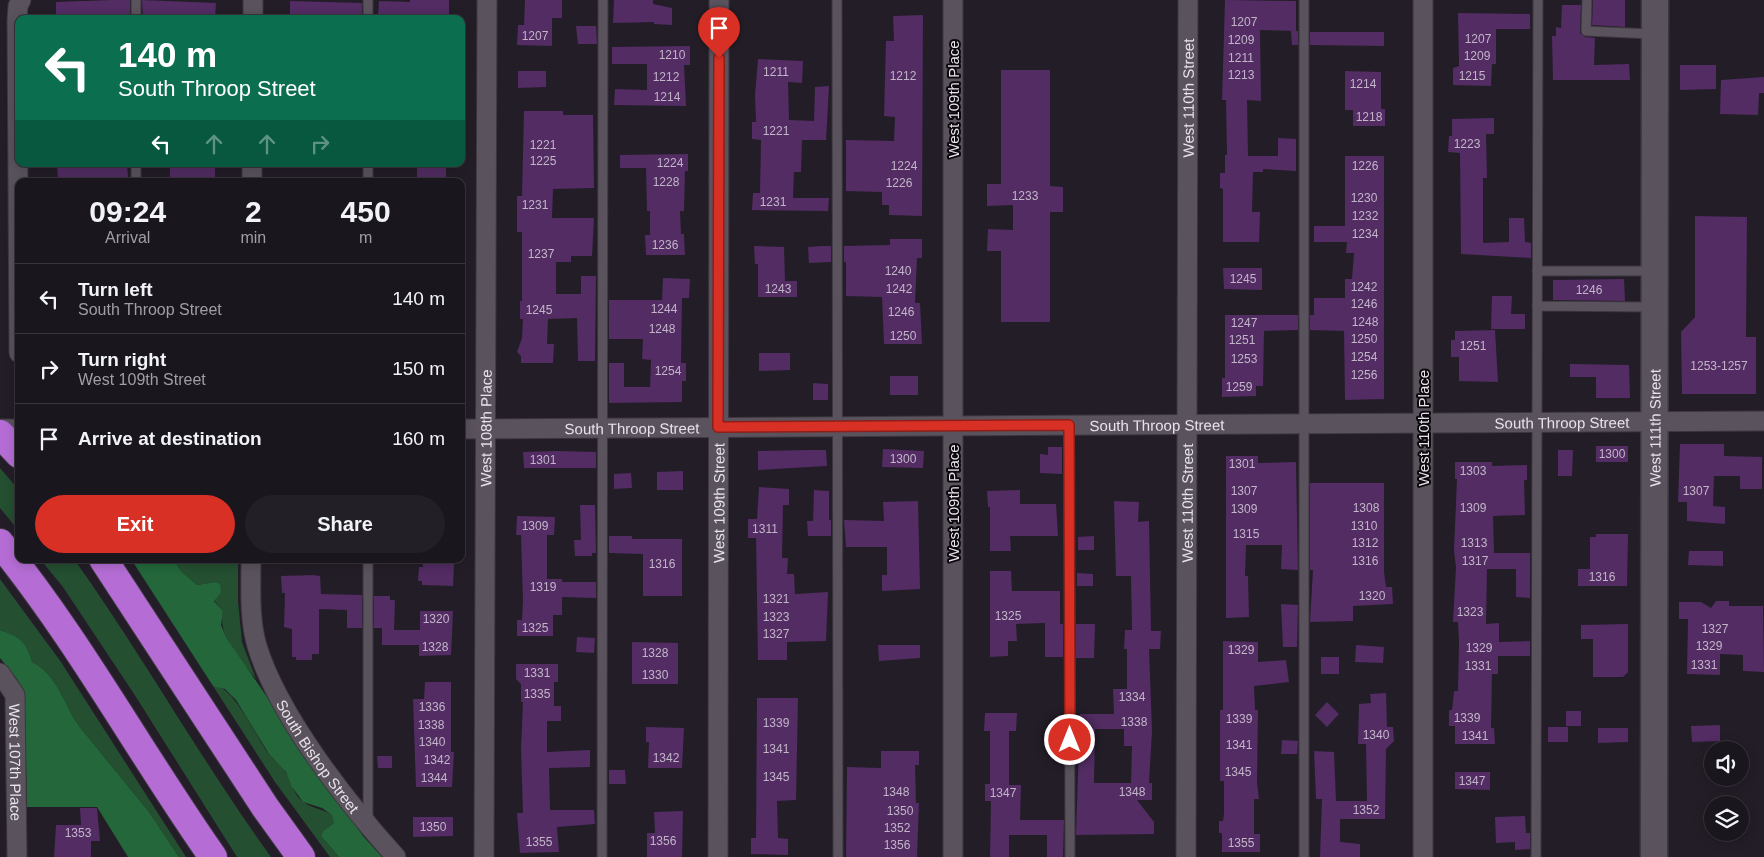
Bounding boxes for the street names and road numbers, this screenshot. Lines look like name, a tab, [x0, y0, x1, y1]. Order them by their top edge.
street label: West 110th Street	[1179, 38, 1196, 157]
street label: West 109th Place	[945, 40, 962, 158]
street label: West 111th Street	[1646, 368, 1663, 487]
street label: West 108th Place	[477, 369, 494, 487]
street label: West 110th Place	[1415, 370, 1432, 486]
street label: South Throop Street	[1494, 413, 1630, 431]
street label: South Throop Street	[1089, 416, 1225, 434]
street label: South Throop Street	[565, 419, 700, 437]
street label: West 109th Street	[710, 442, 727, 563]
street label: West 110th Street	[1178, 443, 1195, 562]
street label: West 109th Place	[945, 444, 962, 562]
street label: South Bishop Street	[273, 696, 363, 817]
street label: West 107th Place	[7, 704, 25, 821]

